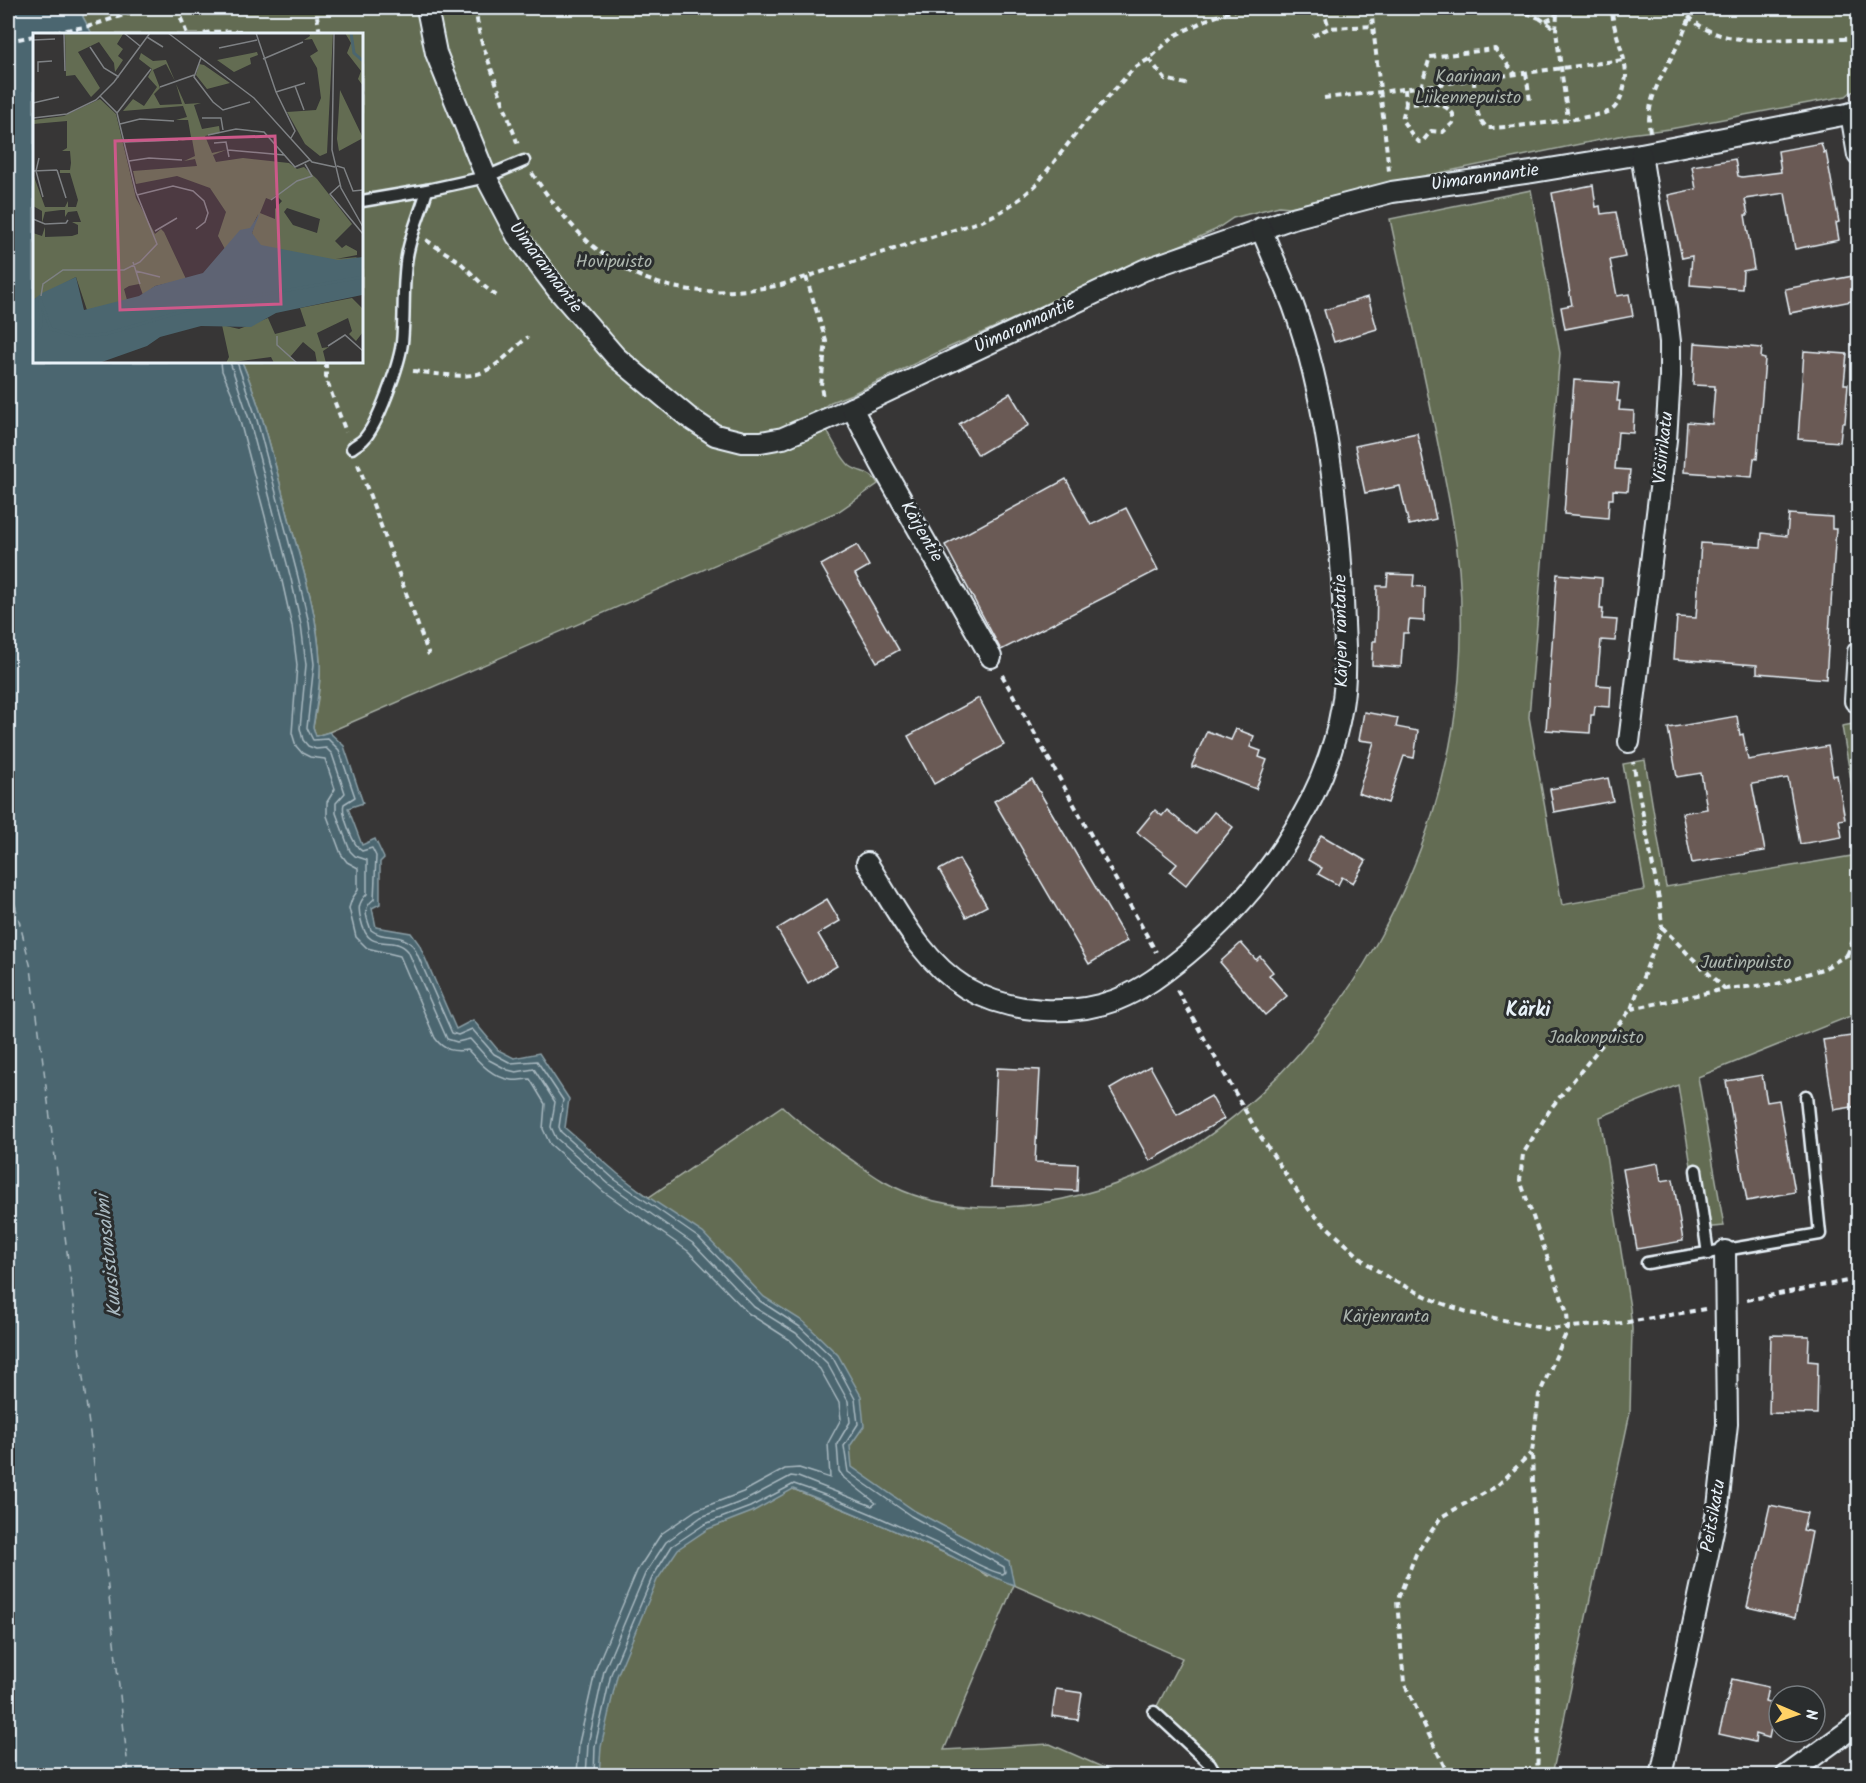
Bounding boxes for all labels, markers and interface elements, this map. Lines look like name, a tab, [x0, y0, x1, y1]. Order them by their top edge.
inset map	[33, 33, 363, 363]
park label: Kaarinan Liikennepuisto	[1415, 63, 1521, 113]
street label: Uimarannantie	[1429, 156, 1541, 200]
street label: Uimarannantie	[501, 216, 589, 320]
park label: Hovipuisto	[576, 248, 652, 277]
street label: Uimarannantie	[970, 290, 1080, 362]
street label: Visiirikatu	[1646, 410, 1682, 486]
street label: Kärjentie	[892, 496, 950, 568]
street label: Kärjen rantatie	[1327, 574, 1357, 688]
park label: Juutinpuisto	[1701, 949, 1791, 978]
district label: Kärki	[1506, 995, 1551, 1027]
park label: Jaakonpuisto	[1548, 1024, 1644, 1053]
water label: Kuusistonsalmi	[87, 1189, 132, 1319]
park label: Kärjenranta	[1343, 1303, 1429, 1332]
street label: Peitsikatu	[1693, 1477, 1735, 1555]
north arrow	[1767, 1684, 1827, 1744]
text: N	[1798, 1709, 1823, 1720]

